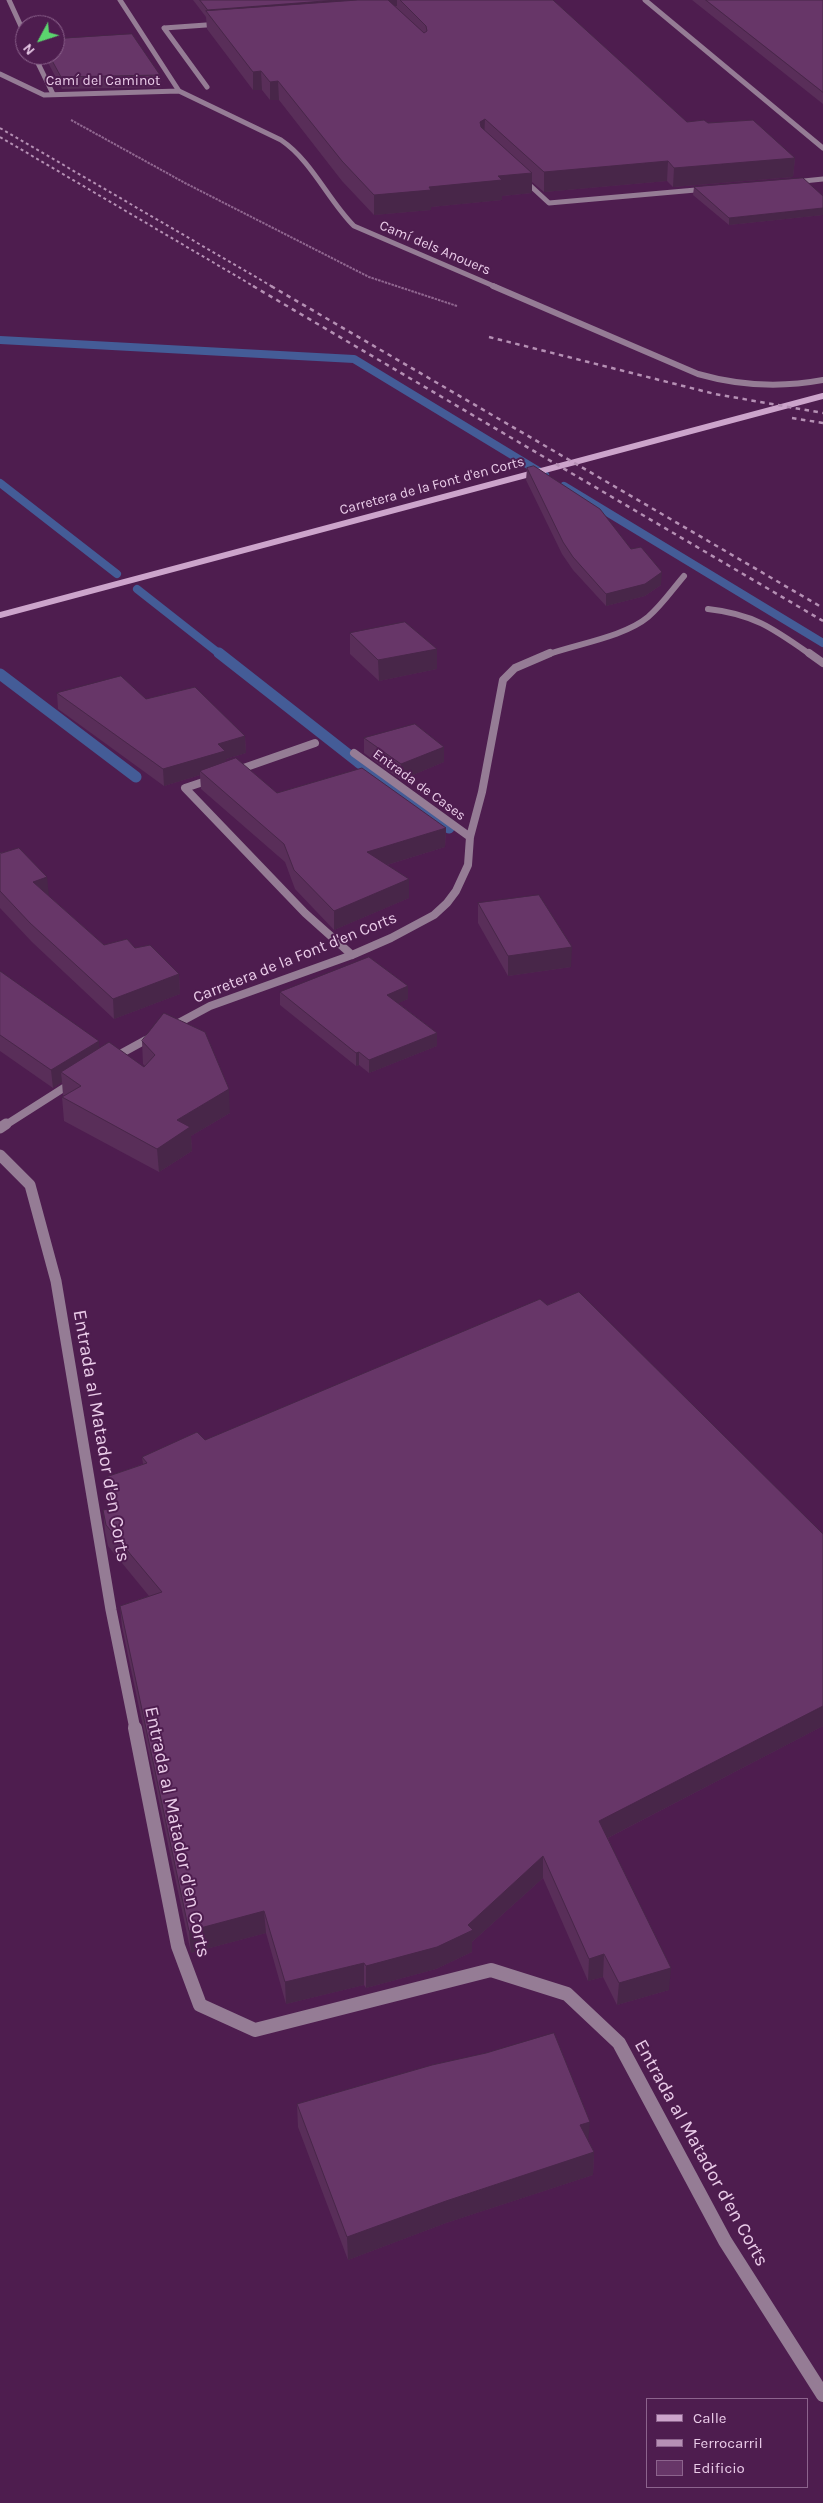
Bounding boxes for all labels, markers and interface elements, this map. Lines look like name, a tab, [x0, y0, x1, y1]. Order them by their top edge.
north arrow	[15, 15, 65, 65]
text: N	[19, 40, 39, 59]
street label: Camí del Caminot	[46, 73, 160, 89]
street label: Camí dels Anouers	[377, 217, 493, 279]
street label: Carretera de la Font d'en Corts	[338, 453, 526, 519]
street label: Entrada de Cases	[369, 746, 469, 824]
street label: Carretera de la Font d'en Corts	[190, 908, 400, 1008]
street label: Entrada al Matador d'en Corts	[68, 1308, 134, 1564]
street label: Entrada al Matador d'en Corts	[139, 1704, 215, 1960]
street label: Entrada al Matador d'en Corts	[629, 2036, 773, 2270]
legend	[646, 2398, 808, 2488]
text: Calle	[693, 2409, 727, 2427]
text: Ferrocarril	[693, 2434, 763, 2452]
text: Edificio	[693, 2459, 745, 2477]

